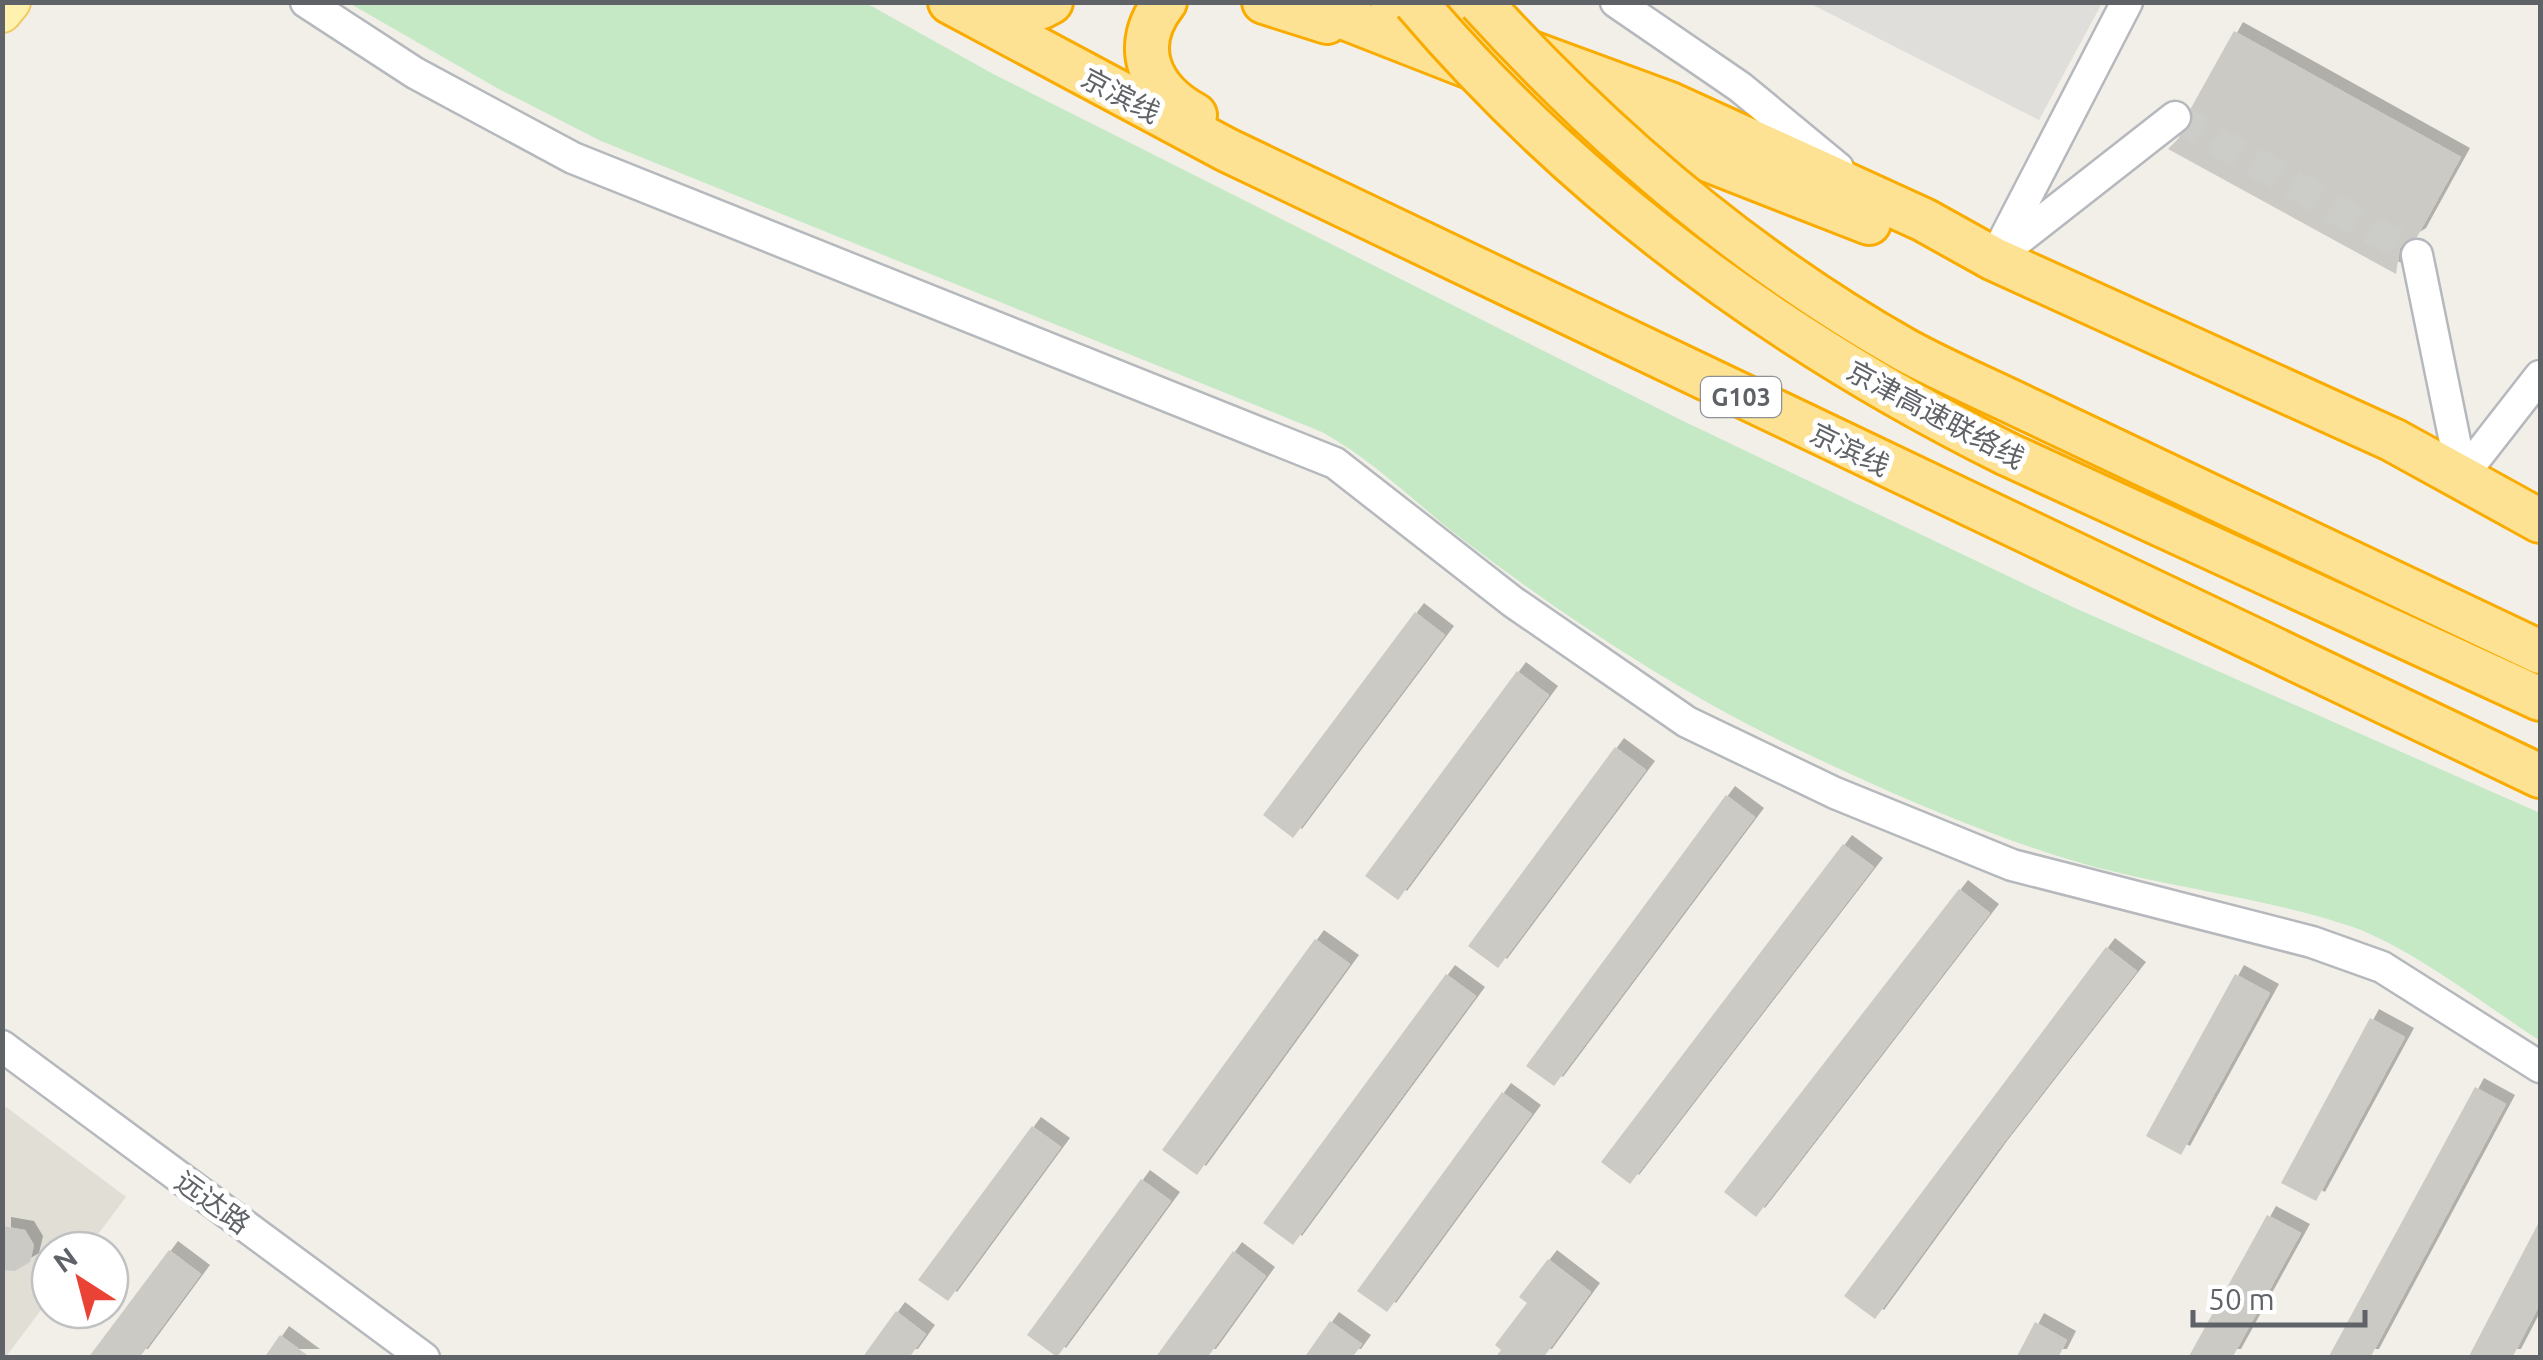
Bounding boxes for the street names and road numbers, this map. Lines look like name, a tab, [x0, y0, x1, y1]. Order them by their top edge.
street label: 京滨线	[1077, 62, 1165, 128]
street label: 京津高速联络线	[1842, 354, 2030, 474]
road number: G103	[1701, 377, 1781, 417]
street label: 京滨线	[1805, 417, 1895, 481]
street label: 远达路	[170, 1165, 256, 1239]

